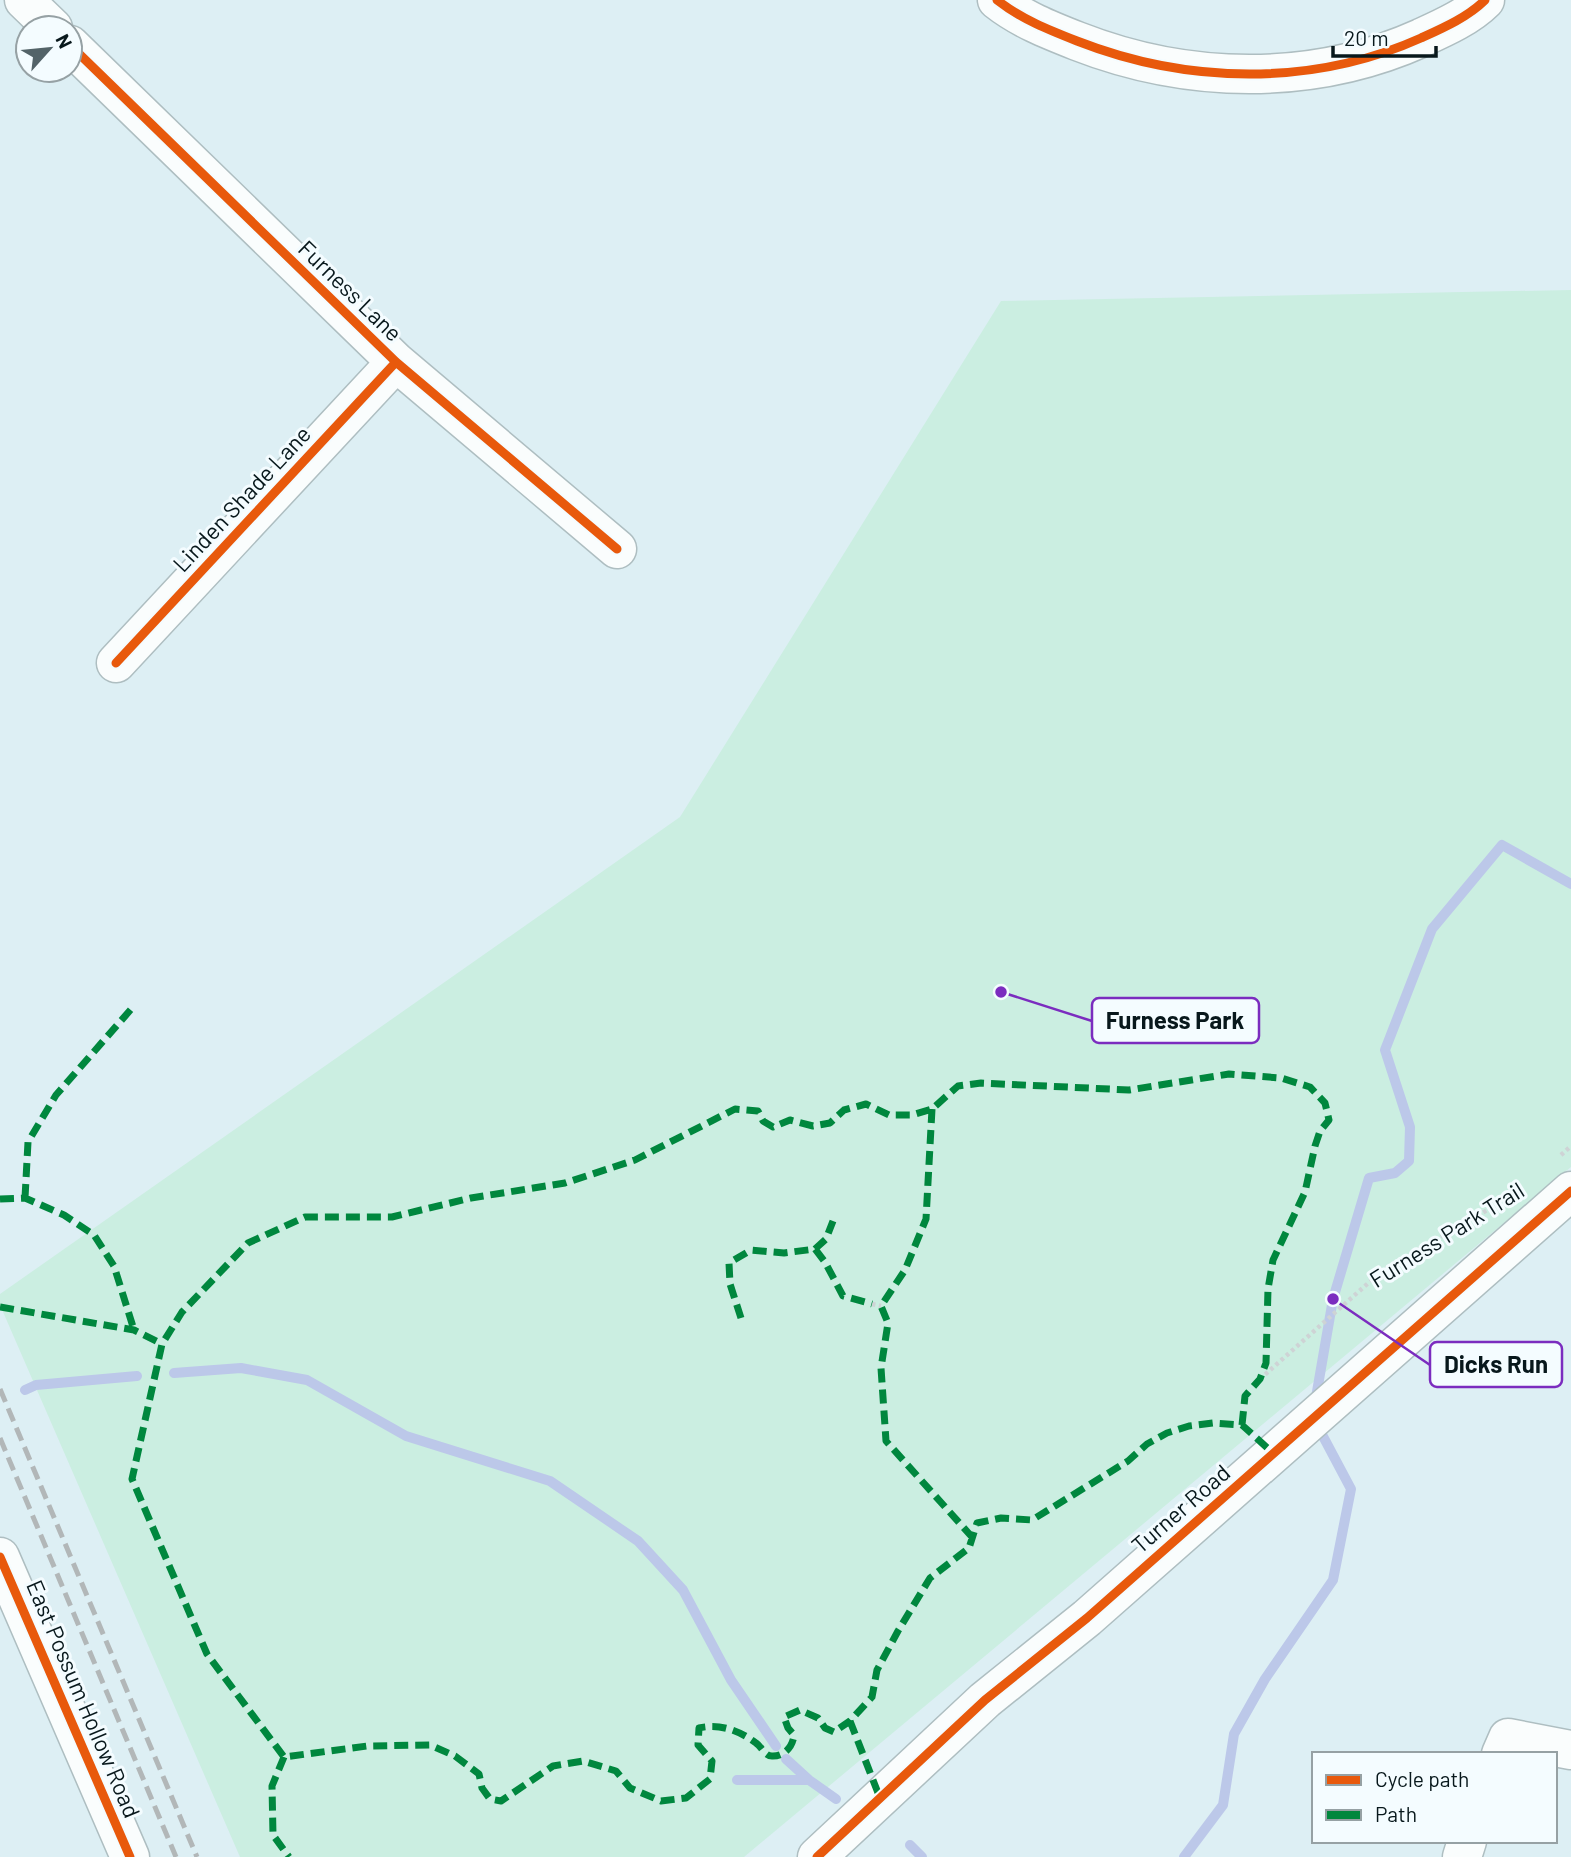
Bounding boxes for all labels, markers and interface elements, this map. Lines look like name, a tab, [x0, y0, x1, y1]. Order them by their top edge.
north arrow	[14, 14, 84, 84]
scale bar	[1333, 14, 1436, 58]
text: 20 m	[1344, 25, 1389, 50]
text: N	[51, 30, 78, 52]
street label: Furness Lane	[293, 234, 408, 347]
street label: Linden Shade Lane	[166, 420, 316, 577]
callout: Furness Park	[1092, 998, 1259, 1043]
text: Furness Park	[1106, 1005, 1244, 1034]
street label: Furness Park Trail	[1364, 1175, 1529, 1293]
callout: Dicks Run	[1430, 1342, 1562, 1387]
text: Dicks Run	[1444, 1349, 1548, 1378]
street label: Turner Road	[1125, 1458, 1235, 1559]
street label: East Possum Hollow Road	[21, 1576, 147, 1822]
legend	[1312, 1752, 1557, 1843]
text: Cycle path	[1375, 1766, 1469, 1791]
text: Path	[1375, 1801, 1417, 1826]

